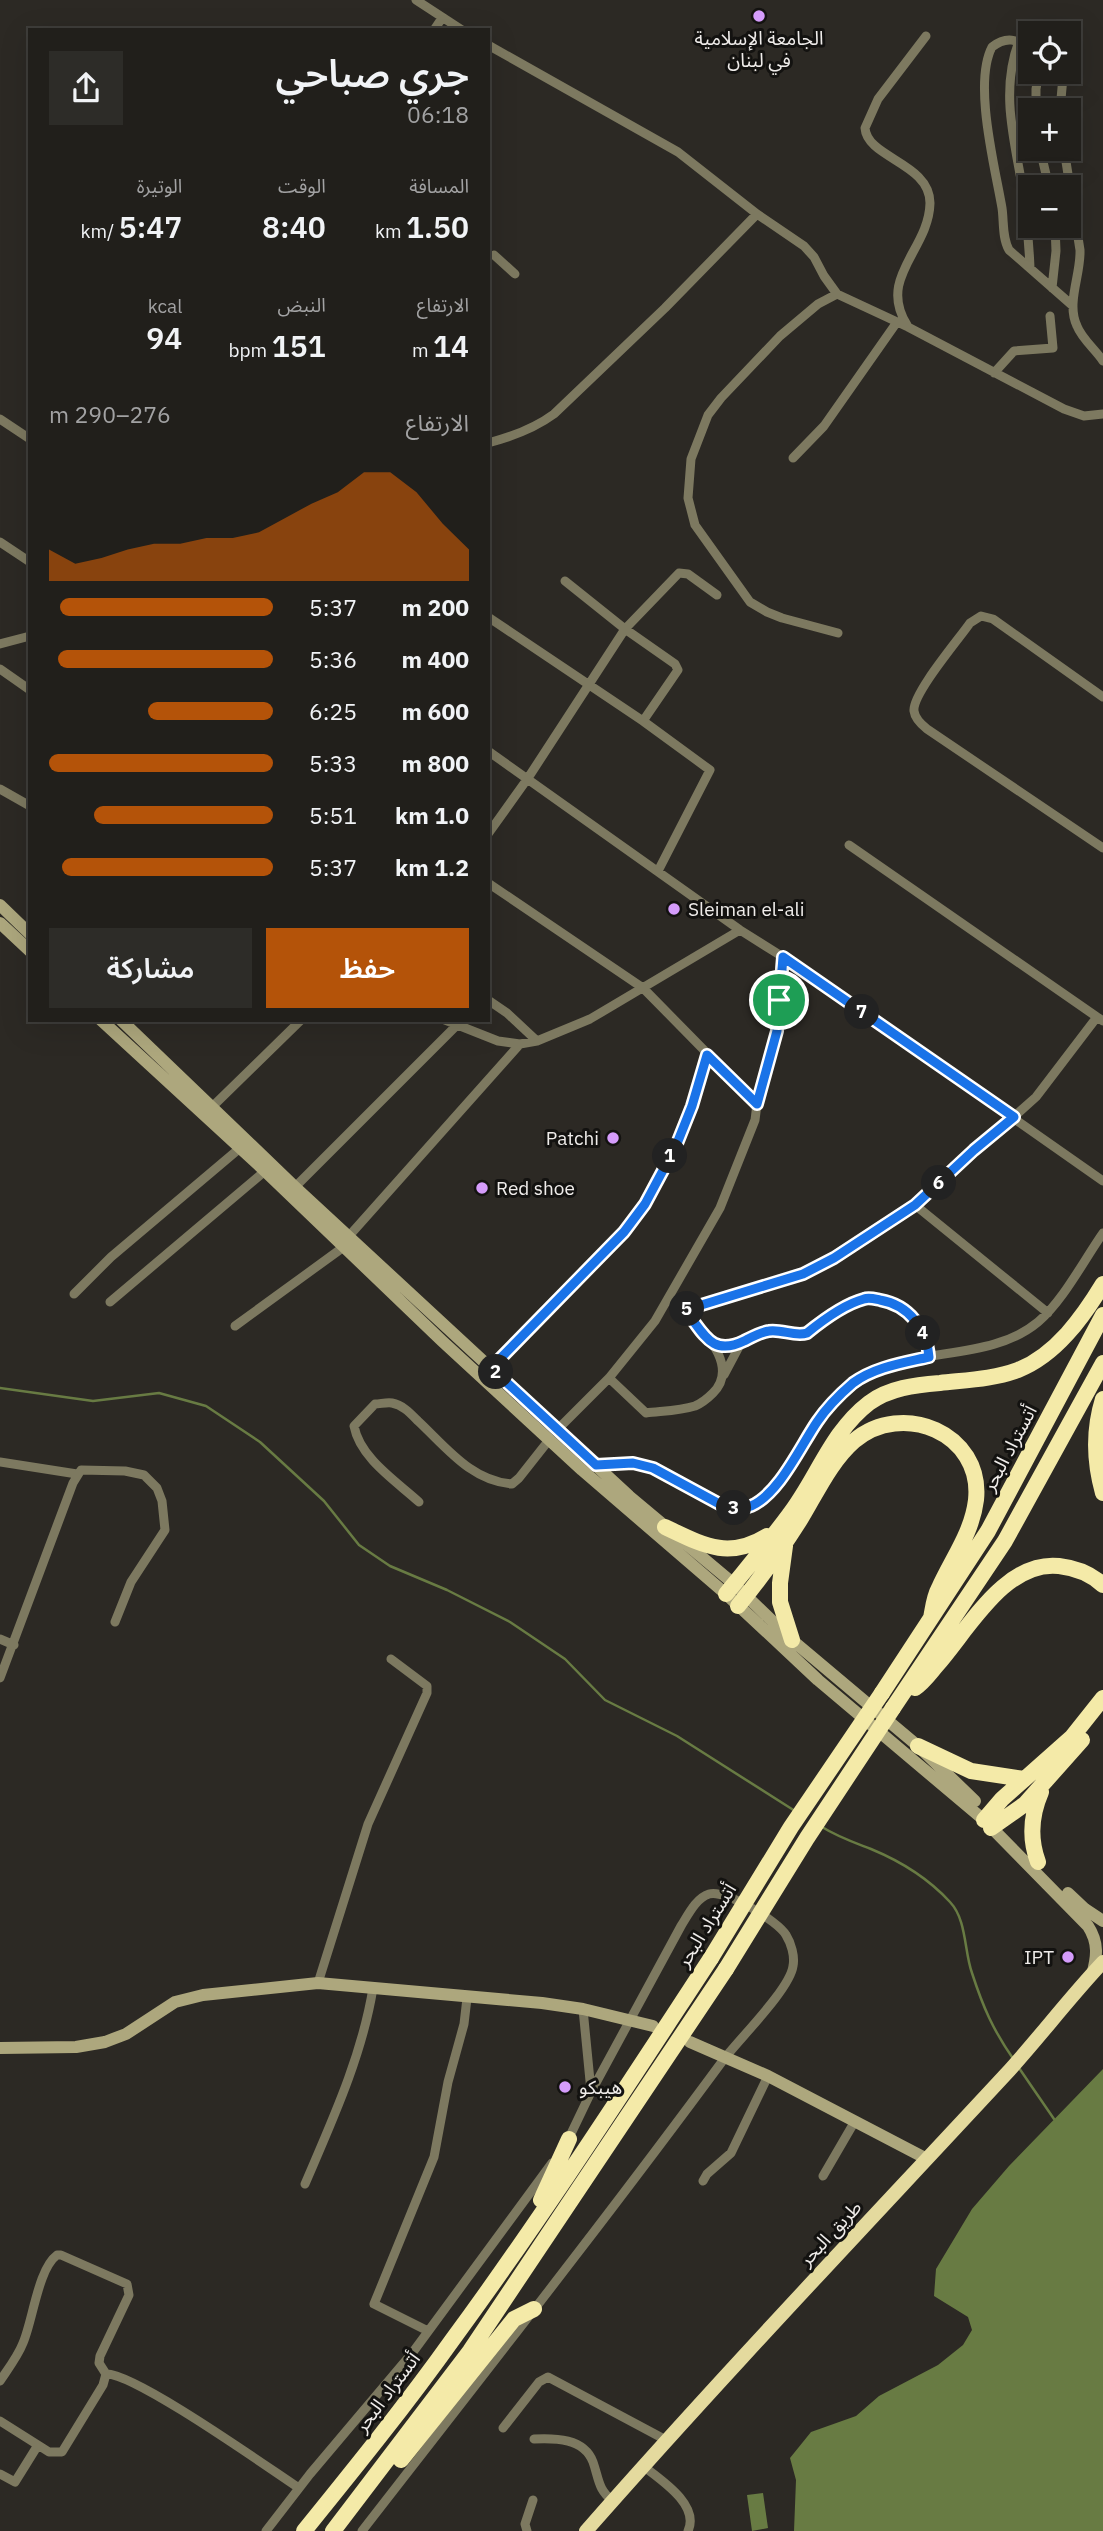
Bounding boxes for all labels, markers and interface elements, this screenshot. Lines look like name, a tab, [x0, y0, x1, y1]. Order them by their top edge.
marker: الجامعة الإسلامية في لبنان	[751, 8, 767, 24]
map controls	[1018, 21, 1081, 238]
button: locate	[1018, 21, 1081, 84]
place label: الجامعة الإسلامية في لبنان	[695, 26, 823, 75]
text: جري صباحي	[276, 48, 469, 97]
button: share	[49, 51, 123, 125]
button: +	[1018, 98, 1081, 161]
text: 06:18	[407, 99, 469, 129]
text: الوتيرة	[137, 174, 182, 198]
text: الوقت	[278, 174, 326, 198]
text: المسافة	[409, 174, 469, 198]
button: −	[1018, 175, 1081, 238]
text: 5:47	[119, 207, 182, 246]
text: 8:40	[262, 207, 326, 246]
text: 1.50	[406, 207, 469, 246]
text: /km	[80, 219, 119, 243]
text: km	[375, 219, 406, 243]
text: النبض	[277, 293, 326, 317]
text: الارتفاع	[417, 293, 469, 317]
text: kcal	[148, 294, 182, 318]
text: 94	[146, 318, 182, 357]
text: 151	[272, 326, 326, 365]
text: 14	[433, 326, 469, 365]
text: bpm	[229, 338, 272, 362]
text: m	[412, 338, 433, 362]
text: 276–290 m	[49, 399, 171, 429]
text: الارتفاع	[406, 407, 469, 437]
text: 5:37	[309, 592, 357, 622]
text: 200 m	[402, 592, 469, 622]
text: 5:36	[309, 644, 357, 674]
text: 400 m	[402, 644, 469, 674]
text: 6:25	[309, 696, 357, 726]
text: 600 m	[402, 696, 469, 726]
text: 5:33	[309, 748, 357, 778]
text: 800 m	[402, 748, 469, 778]
text: 5:51	[309, 800, 357, 830]
text: 1.0 km	[395, 800, 469, 830]
text: 5:37	[309, 852, 357, 882]
text: 1.2 km	[395, 852, 469, 882]
place label: Sleiman el-ali	[688, 897, 804, 921]
marker: Sleiman el-ali	[666, 901, 682, 917]
button: مشاركة	[49, 928, 252, 1008]
button: حفظ	[266, 928, 469, 1008]
pin	[749, 970, 809, 1030]
icon: arrive	[760, 981, 798, 1019]
pin: 7	[844, 995, 880, 1030]
text: 7	[856, 999, 867, 1023]
place label: Patchi	[546, 1126, 599, 1150]
marker: Patchi	[605, 1130, 621, 1146]
pin: 1	[652, 1138, 688, 1174]
text: 1	[664, 1143, 675, 1167]
pin: 6	[922, 1166, 956, 1200]
text: 6	[933, 1170, 944, 1194]
place label: Red shoe	[496, 1176, 575, 1200]
marker: Red shoe	[474, 1180, 490, 1196]
pin: 5	[670, 1292, 704, 1326]
text: 5	[681, 1296, 692, 1320]
pin: 4	[906, 1316, 940, 1350]
text: 4	[917, 1320, 928, 1344]
pin: 2	[478, 1354, 514, 1390]
text: 2	[490, 1359, 501, 1383]
street label: أتستراد البحر	[976, 1401, 1042, 1496]
pin: 3	[716, 1490, 752, 1526]
text: 3	[728, 1495, 739, 1519]
street label: أتستراد البحر	[670, 1879, 741, 1972]
place label: IPT	[1024, 1945, 1054, 1969]
marker: IPT	[1060, 1949, 1076, 1965]
place label: هيبكو	[579, 2075, 622, 2099]
marker: هيبكو	[557, 2079, 573, 2095]
street label: طريق البحر	[793, 2195, 866, 2272]
street label: أتستراد البحر	[348, 2347, 425, 2438]

